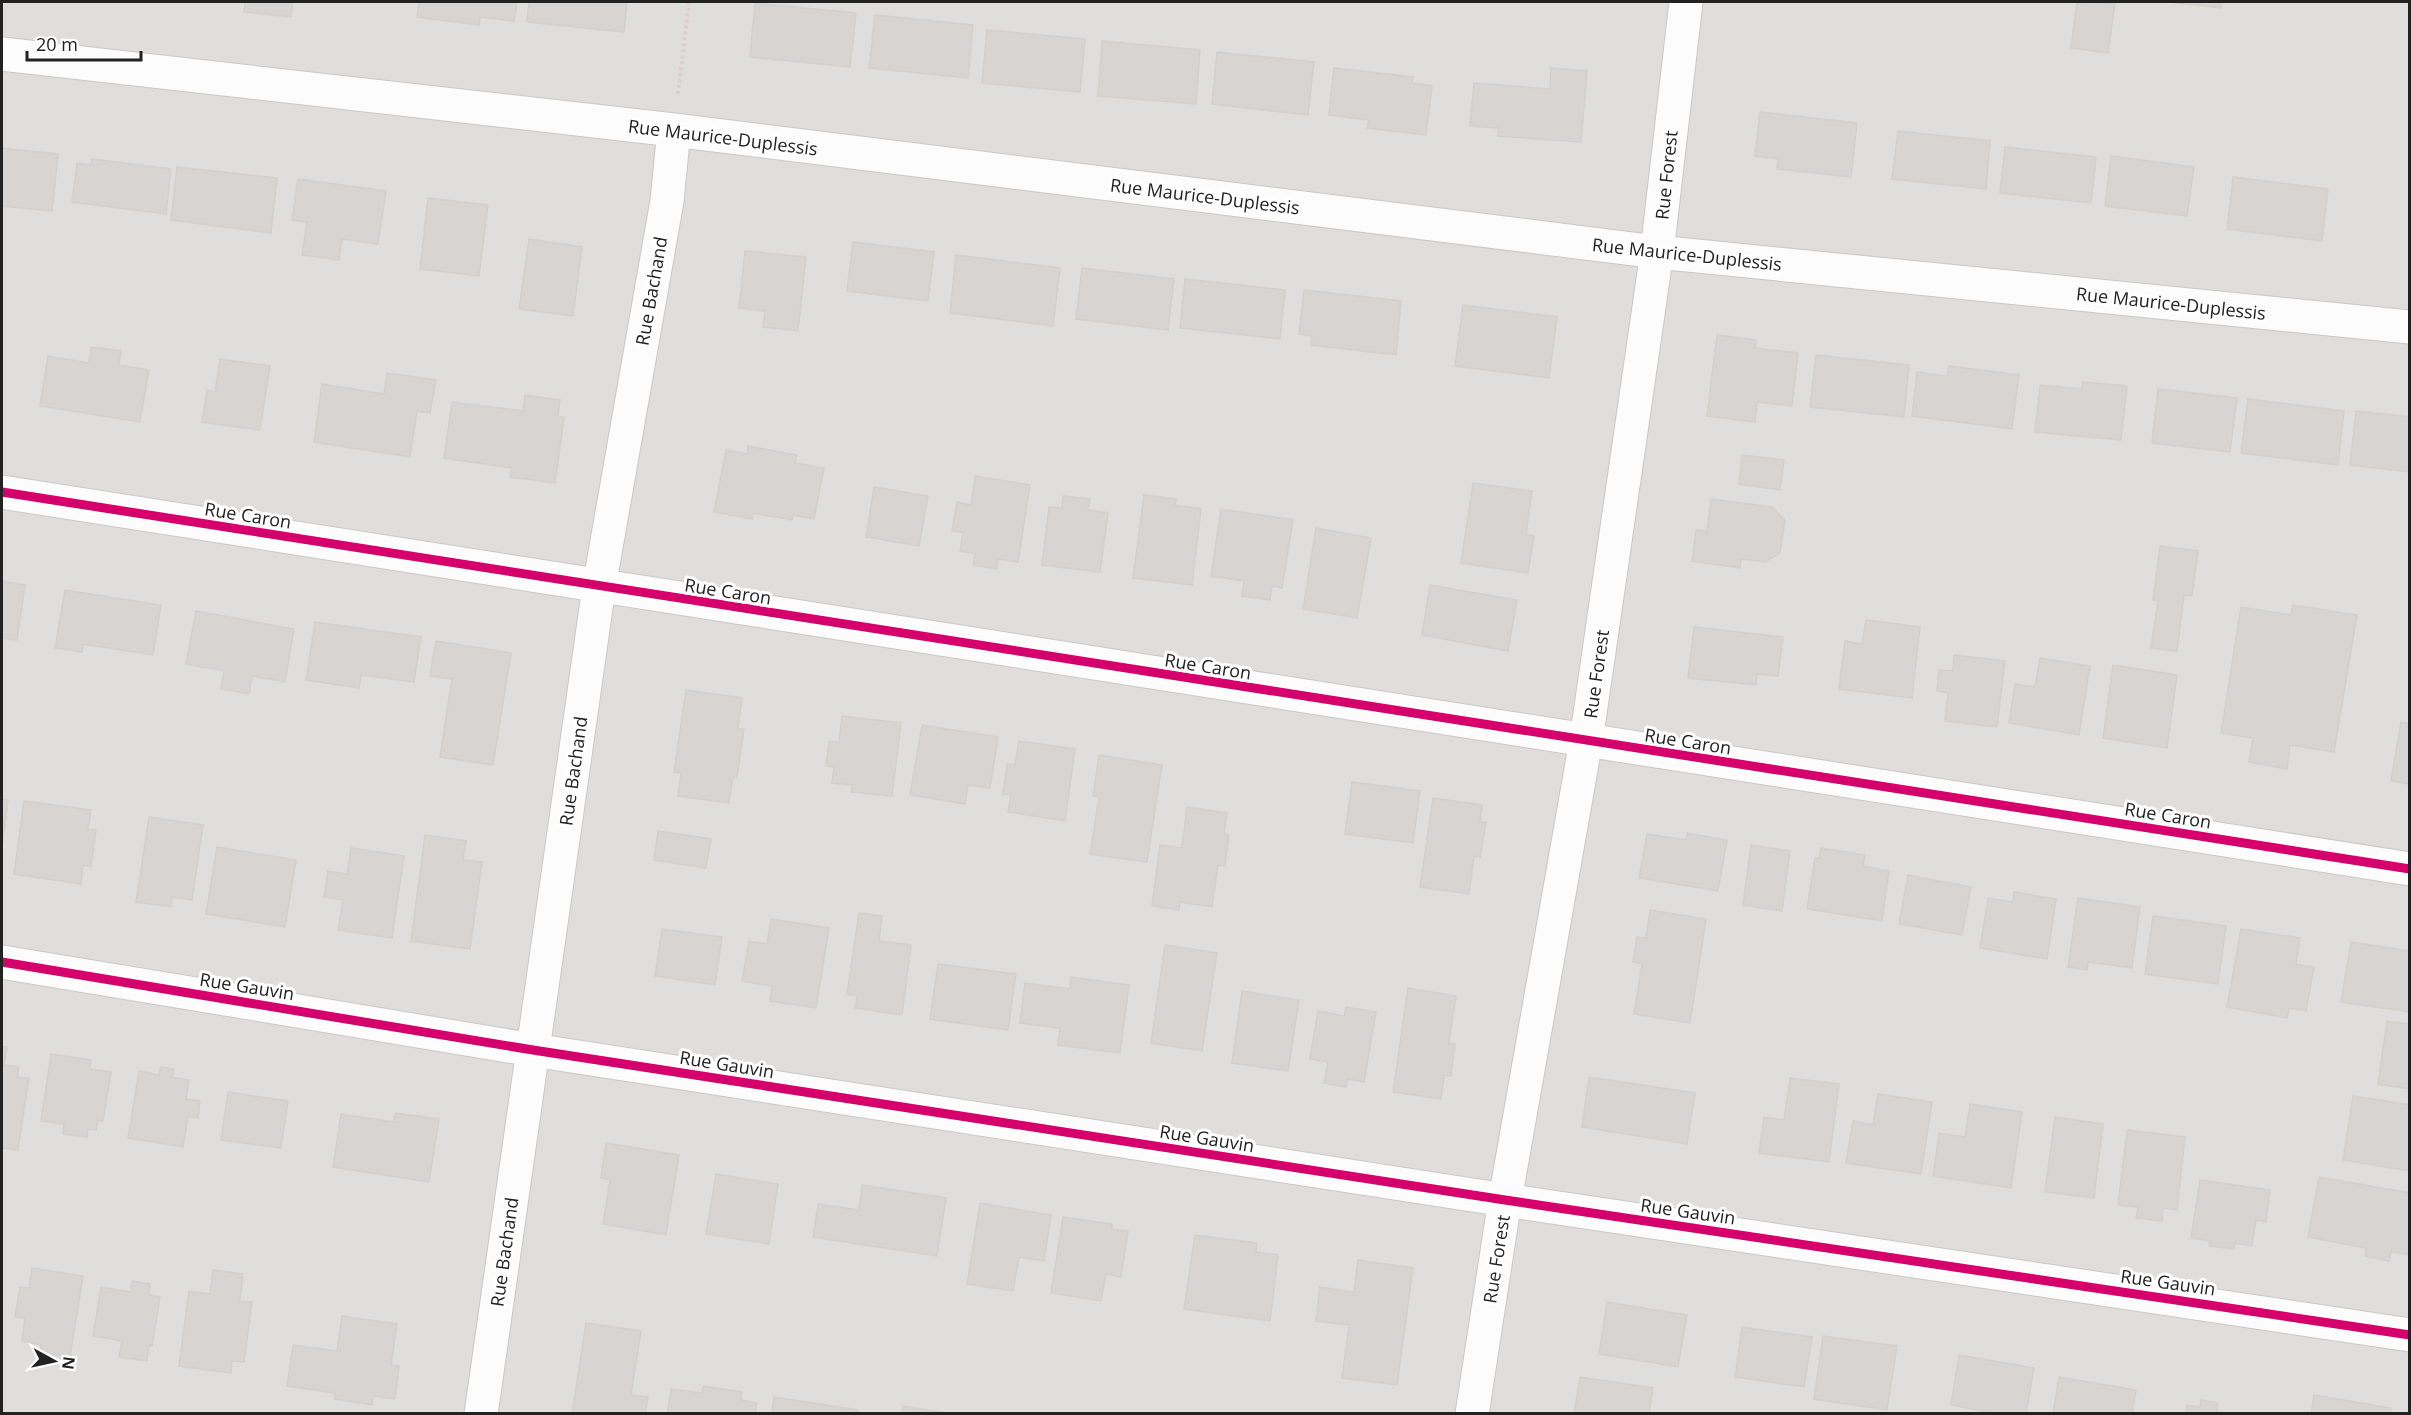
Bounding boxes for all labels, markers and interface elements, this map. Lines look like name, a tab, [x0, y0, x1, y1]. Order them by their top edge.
scale bar	[27, 24, 141, 62]
text: 20 m	[36, 32, 78, 56]
street label: Rue Maurice-Duplessis	[627, 113, 819, 161]
street label: Rue Forest	[1649, 129, 1683, 221]
street label: Rue Maurice-Duplessis	[1109, 172, 1301, 220]
street label: Rue Maurice-Duplessis	[1591, 232, 1783, 276]
street label: Rue Bachand	[630, 235, 672, 347]
street label: Rue Maurice-Duplessis	[2075, 281, 2267, 325]
street label: Rue Caron	[203, 496, 293, 534]
street label: Rue Caron	[683, 572, 773, 610]
street label: Rue Forest	[1578, 628, 1614, 720]
street label: Rue Caron	[1163, 647, 1253, 685]
street label: Rue Bachand	[553, 715, 593, 827]
street label: Rue Caron	[1643, 722, 1733, 760]
street label: Rue Caron	[2123, 796, 2213, 834]
street label: Rue Gauvin	[198, 967, 296, 1005]
street label: Rue Gauvin	[678, 1045, 776, 1083]
street label: Rue Gauvin	[1158, 1119, 1256, 1157]
street label: Rue Gauvin	[1639, 1192, 1737, 1230]
street label: Rue Bachand	[484, 1196, 524, 1308]
street label: Rue Forest	[1477, 1213, 1515, 1305]
street label: Rue Gauvin	[2119, 1263, 2217, 1301]
north arrow	[24, 1331, 84, 1391]
text: N	[57, 1355, 81, 1371]

